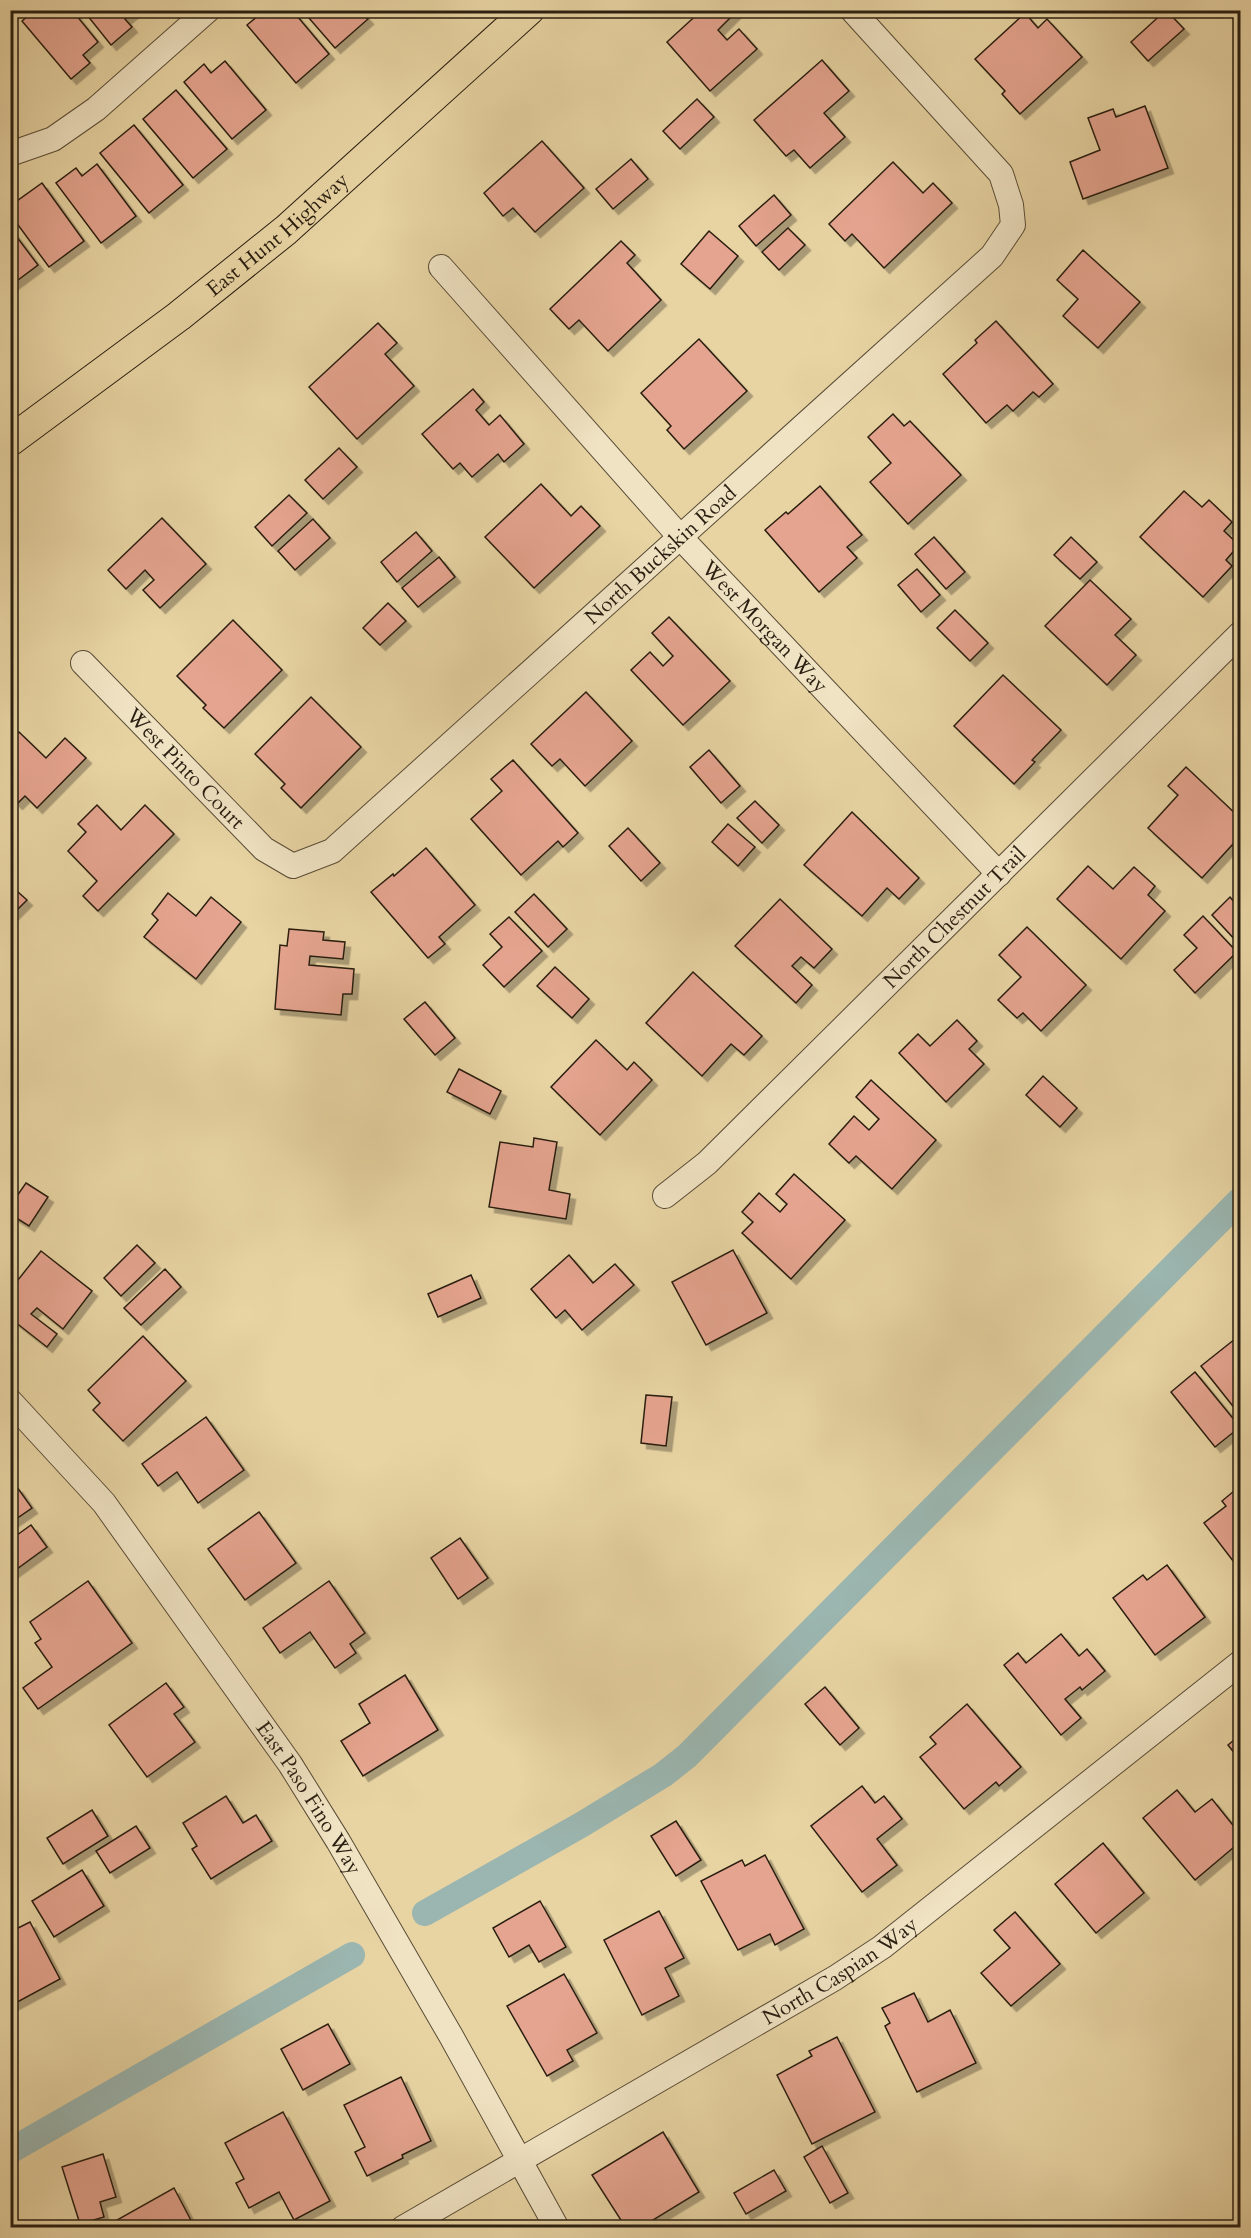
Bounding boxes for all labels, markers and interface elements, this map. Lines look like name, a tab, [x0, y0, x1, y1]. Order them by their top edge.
street label: East Hunt Highway	[200, 166, 355, 303]
street label: North Buckskin Road	[578, 479, 743, 631]
street label: West Morgan Way	[694, 553, 835, 699]
street label: West Pinto Court	[119, 700, 252, 836]
street label: North Chestnut Trail	[877, 840, 1032, 995]
street label: East Paso Fino Way	[249, 1715, 369, 1880]
street label: North Caspian Way	[757, 1910, 924, 2032]

